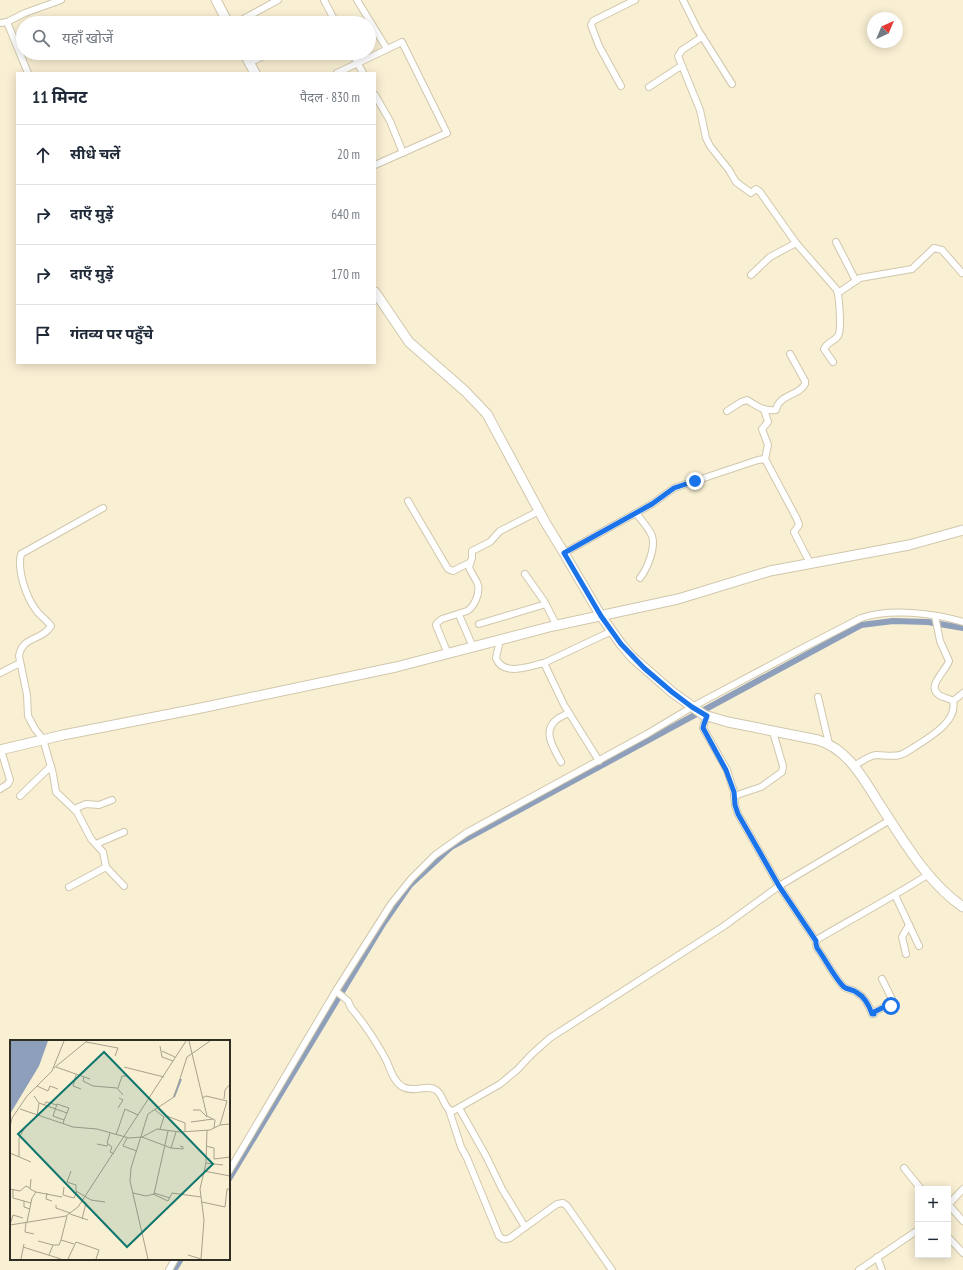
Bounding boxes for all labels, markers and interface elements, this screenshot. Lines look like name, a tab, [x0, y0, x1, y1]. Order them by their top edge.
north arrow	[867, 12, 903, 48]
search box	[16, 16, 376, 60]
icon: search	[30, 27, 52, 49]
text: यहाँ खोजें	[62, 28, 113, 47]
text: 11 मिनट	[32, 86, 87, 108]
text: पैदल · 830 m	[300, 89, 360, 106]
icon: ahead	[32, 144, 54, 166]
text: सीधे चलें	[70, 144, 120, 163]
text: 20 m	[337, 146, 360, 163]
icon: right	[32, 204, 54, 226]
text: दाएँ मुड़ें	[70, 204, 113, 223]
text: 640 m	[331, 206, 360, 223]
icon: right	[32, 264, 54, 286]
text: दाएँ मुड़ें	[70, 264, 113, 283]
text: 170 m	[331, 266, 360, 283]
icon: arrive	[32, 324, 54, 346]
text: गंतव्य पर पहुँचे	[70, 324, 153, 343]
route end	[686, 472, 704, 490]
route start	[882, 997, 900, 1015]
inset map	[10, 1040, 230, 1260]
map controls	[915, 1186, 951, 1258]
button: +	[915, 1186, 951, 1222]
button: −	[915, 1222, 951, 1258]

